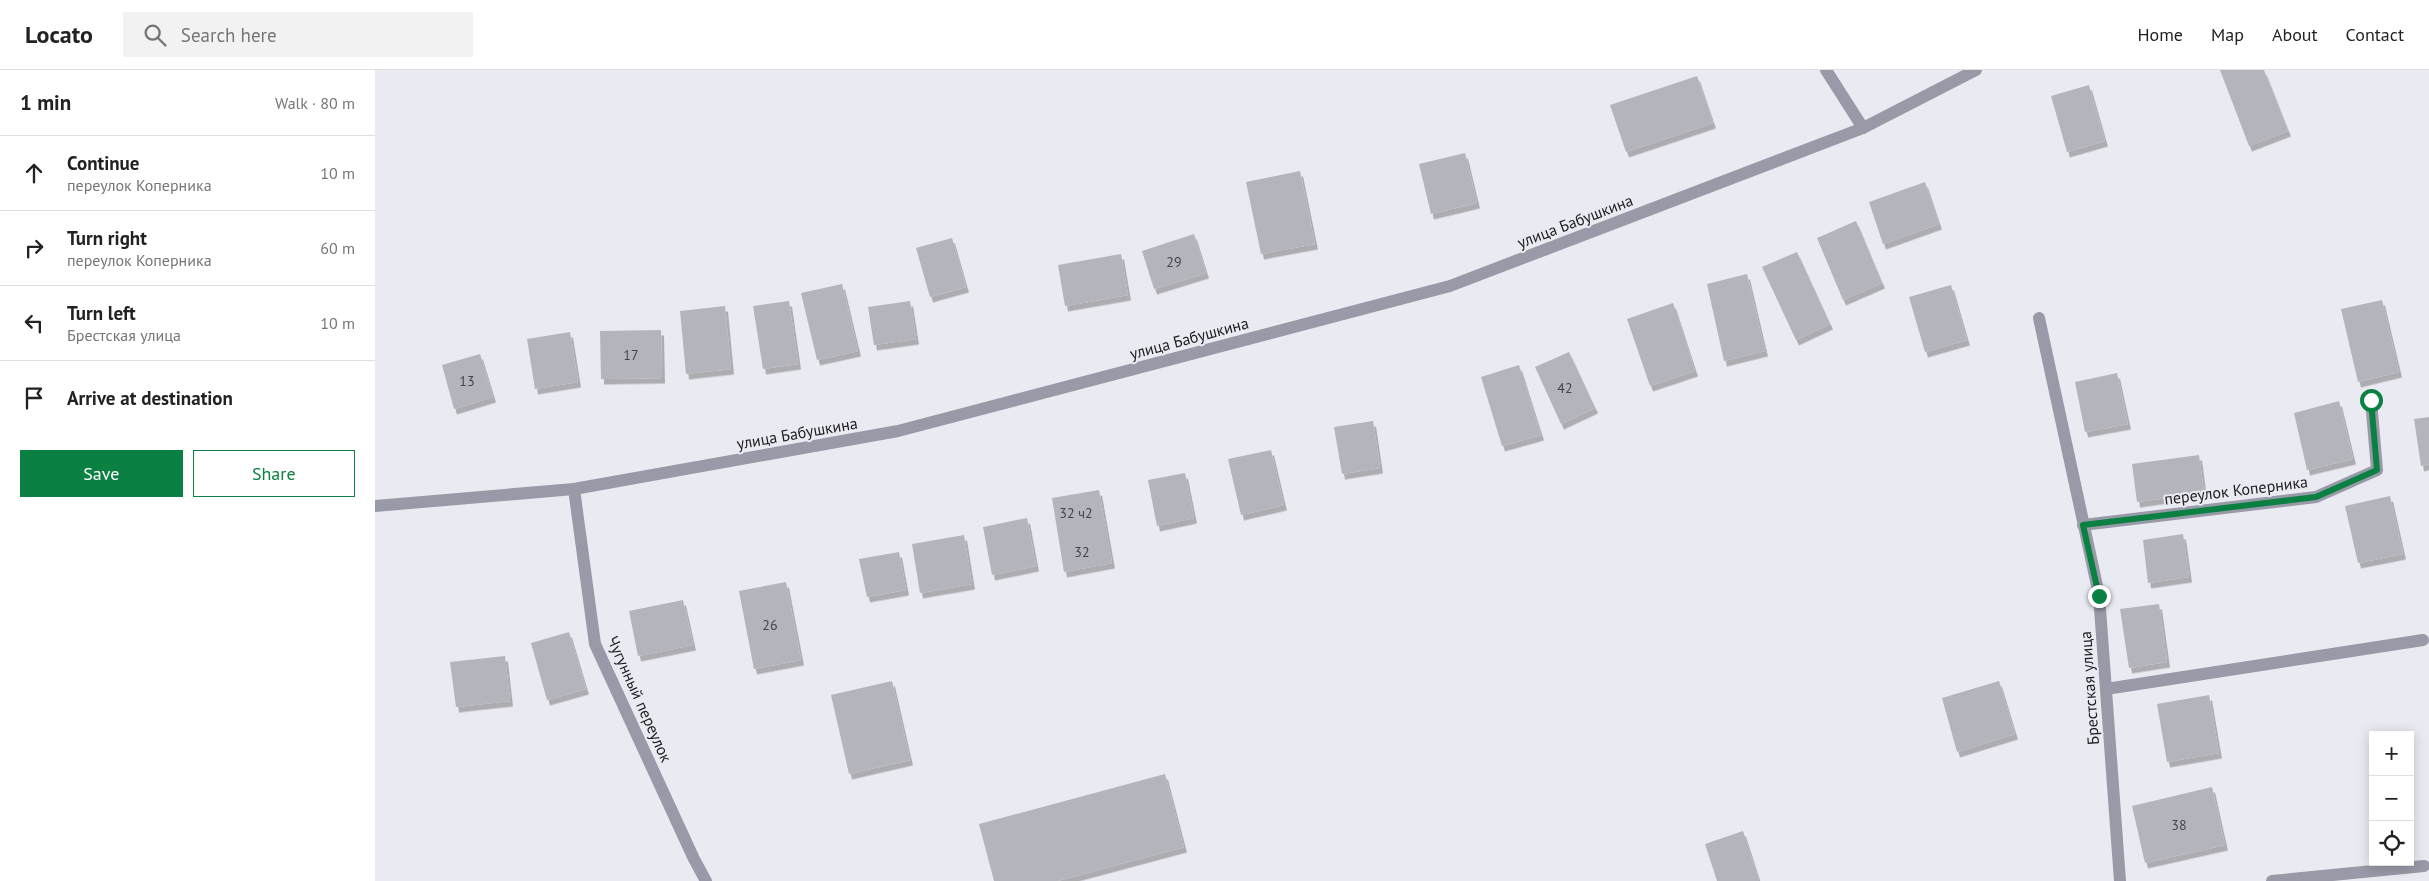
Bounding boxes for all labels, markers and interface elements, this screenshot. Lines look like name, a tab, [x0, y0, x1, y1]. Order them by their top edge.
search box	[123, 12, 473, 57]
text: Locato	[25, 19, 93, 50]
icon: search	[141, 21, 169, 49]
text: Search here	[181, 23, 277, 47]
text: Home	[2137, 23, 2183, 46]
text: Map	[2211, 23, 2244, 46]
text: About	[2272, 23, 2318, 46]
text: Contact	[2346, 23, 2404, 46]
text: 1 min	[20, 89, 71, 116]
text: Walk · 80 m	[275, 93, 355, 113]
text: Continue	[67, 151, 139, 175]
icon: ahead	[20, 159, 48, 187]
text: 10 m	[320, 163, 355, 183]
text: переулок Коперника	[67, 175, 212, 195]
street label: улица Бабушкина	[1514, 190, 1636, 252]
text: Turn right	[67, 226, 147, 250]
icon: right	[20, 234, 48, 262]
text: 60 m	[320, 238, 355, 258]
text: переулок Коперника	[67, 250, 212, 270]
house number: 29	[1166, 253, 1182, 271]
text: Turn left	[67, 301, 136, 325]
icon: left	[20, 309, 48, 337]
text: 10 m	[320, 313, 355, 333]
street label: улица Бабушкина	[1127, 313, 1251, 363]
text: Брестская улица	[67, 325, 181, 345]
house number: 17	[623, 346, 639, 364]
house number: 13	[459, 372, 475, 390]
house number: 42	[1557, 379, 1573, 397]
icon: arrive	[20, 384, 48, 412]
text: Arrive at destination	[67, 386, 233, 410]
route start	[2360, 389, 2383, 412]
street label: улица Бабушкина	[735, 413, 859, 453]
button: Save	[20, 450, 183, 497]
button: Share	[193, 450, 355, 497]
street label: переулок Коперника	[2163, 471, 2309, 509]
house number: 32 ч2	[1059, 504, 1093, 522]
house number: 32	[1074, 543, 1090, 561]
route end	[2088, 585, 2111, 608]
house number: 26	[762, 616, 778, 634]
street label: Брестская улица	[2075, 631, 2103, 745]
street label: Чугунный переулок	[603, 633, 677, 766]
map controls	[2369, 731, 2414, 866]
button: +	[2369, 731, 2414, 776]
button: −	[2369, 776, 2414, 821]
house number: 38	[2171, 816, 2187, 834]
button: locate	[2369, 821, 2414, 866]

